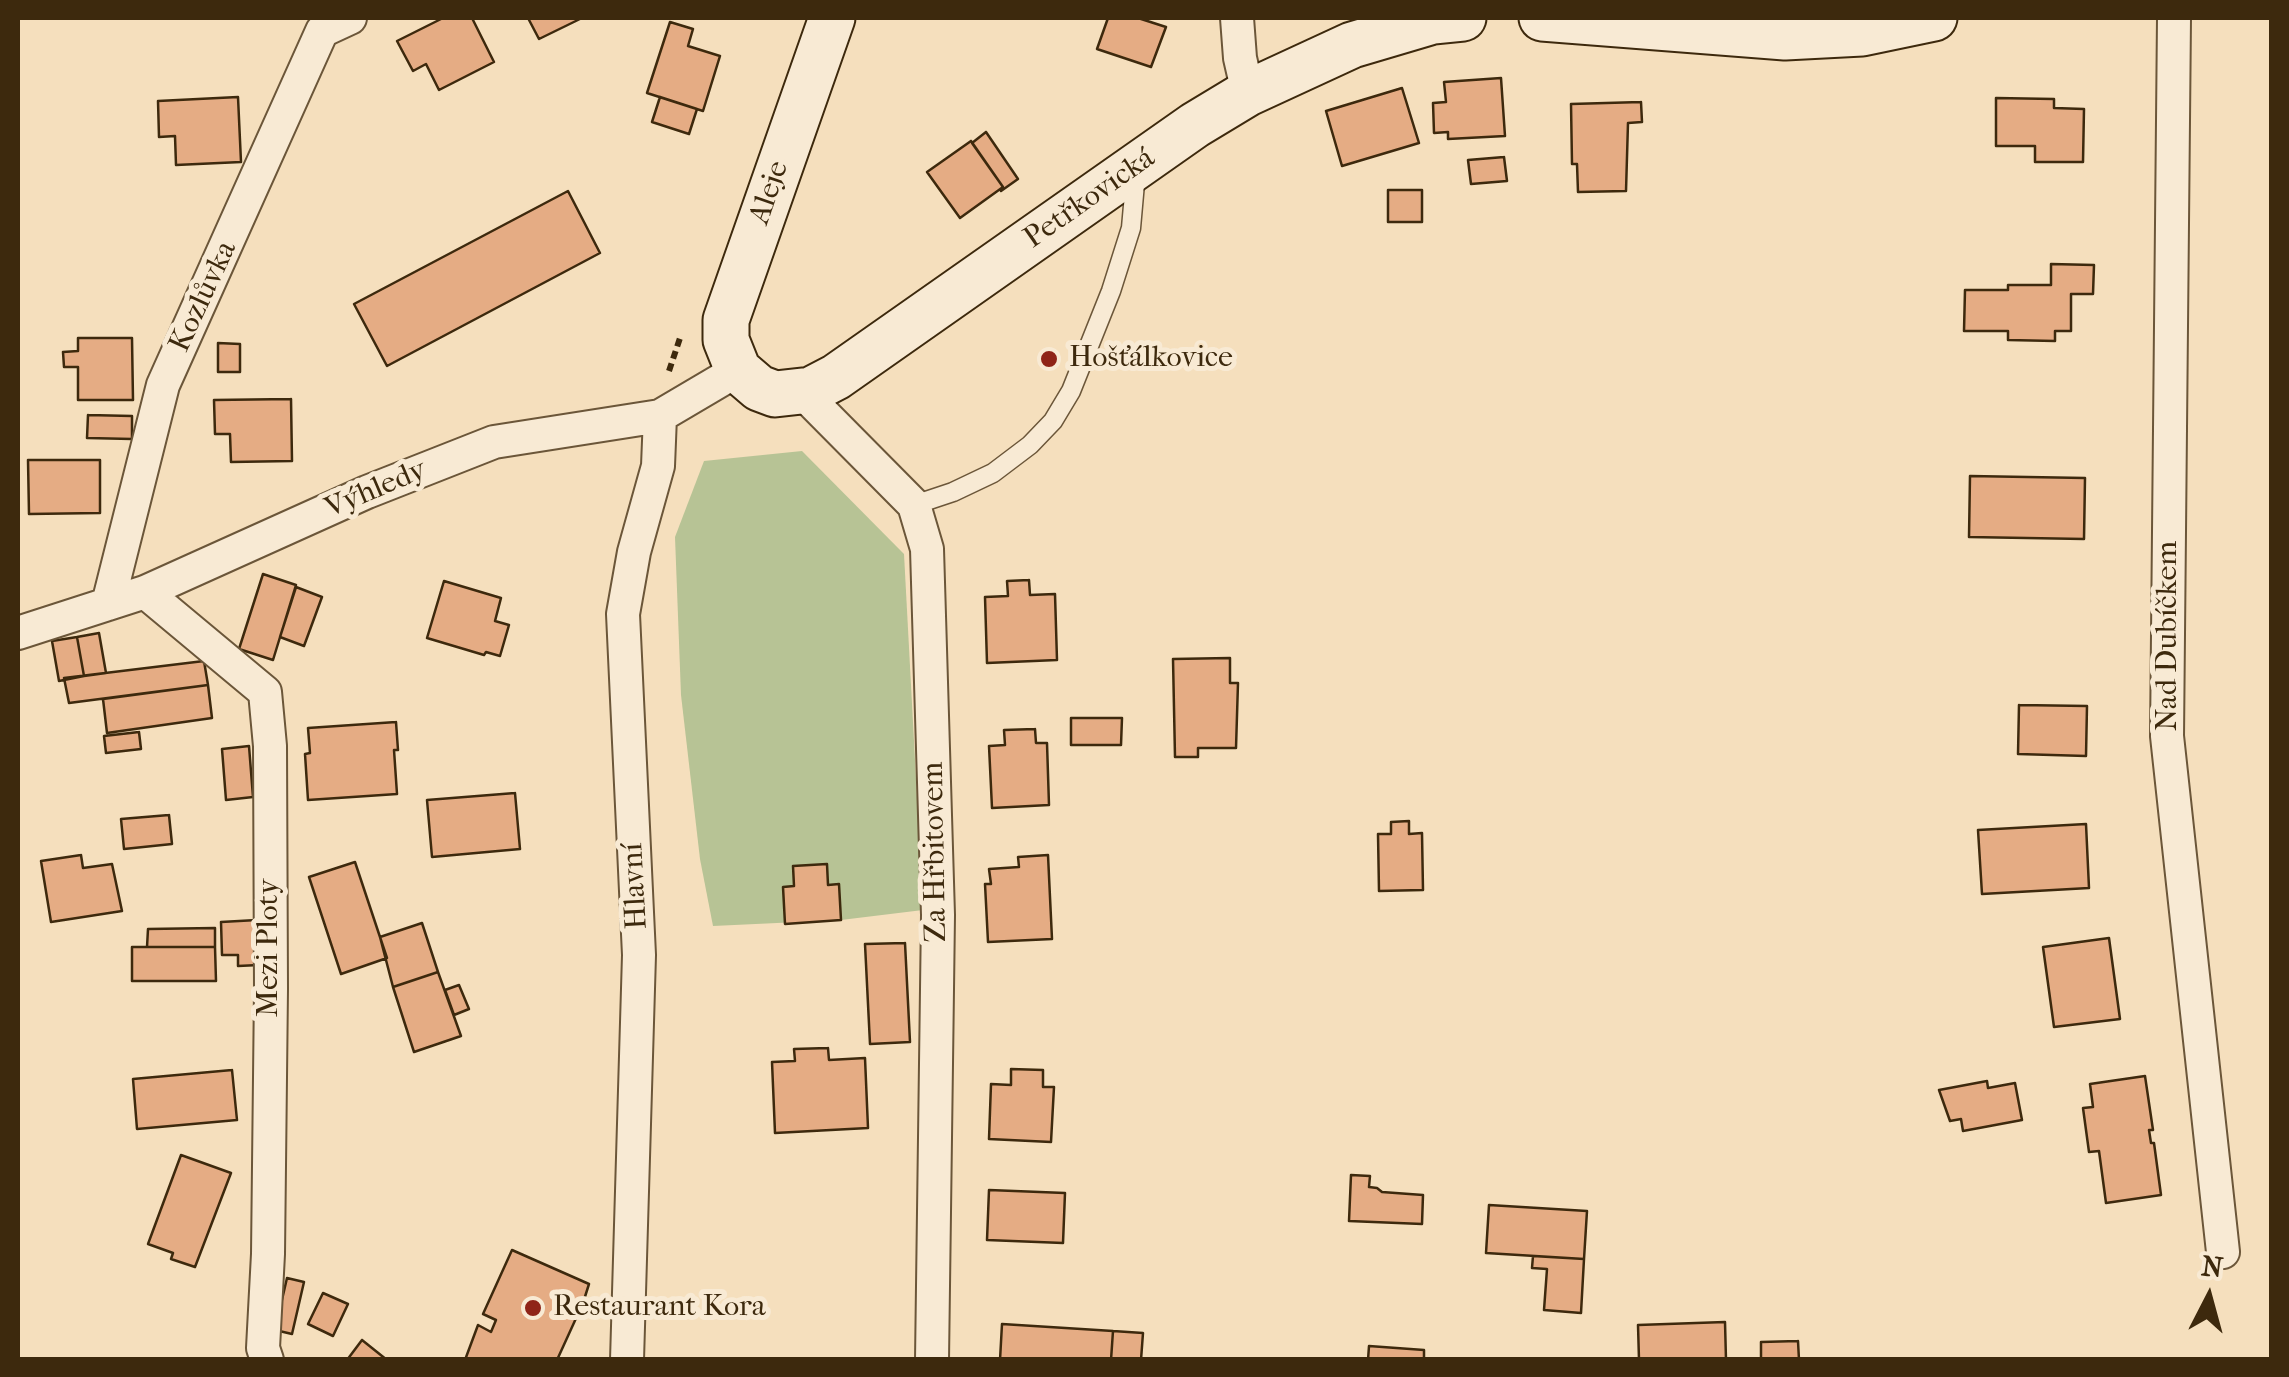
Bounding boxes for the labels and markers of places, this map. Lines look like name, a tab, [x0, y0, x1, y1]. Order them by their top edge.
place label: Hošťálkovice	[1069, 341, 1233, 377]
marker: Hošťálkovice	[1038, 348, 1060, 370]
place label: Restaurant Kora	[553, 1290, 766, 1326]
marker: Restaurant Kora	[522, 1297, 544, 1319]

